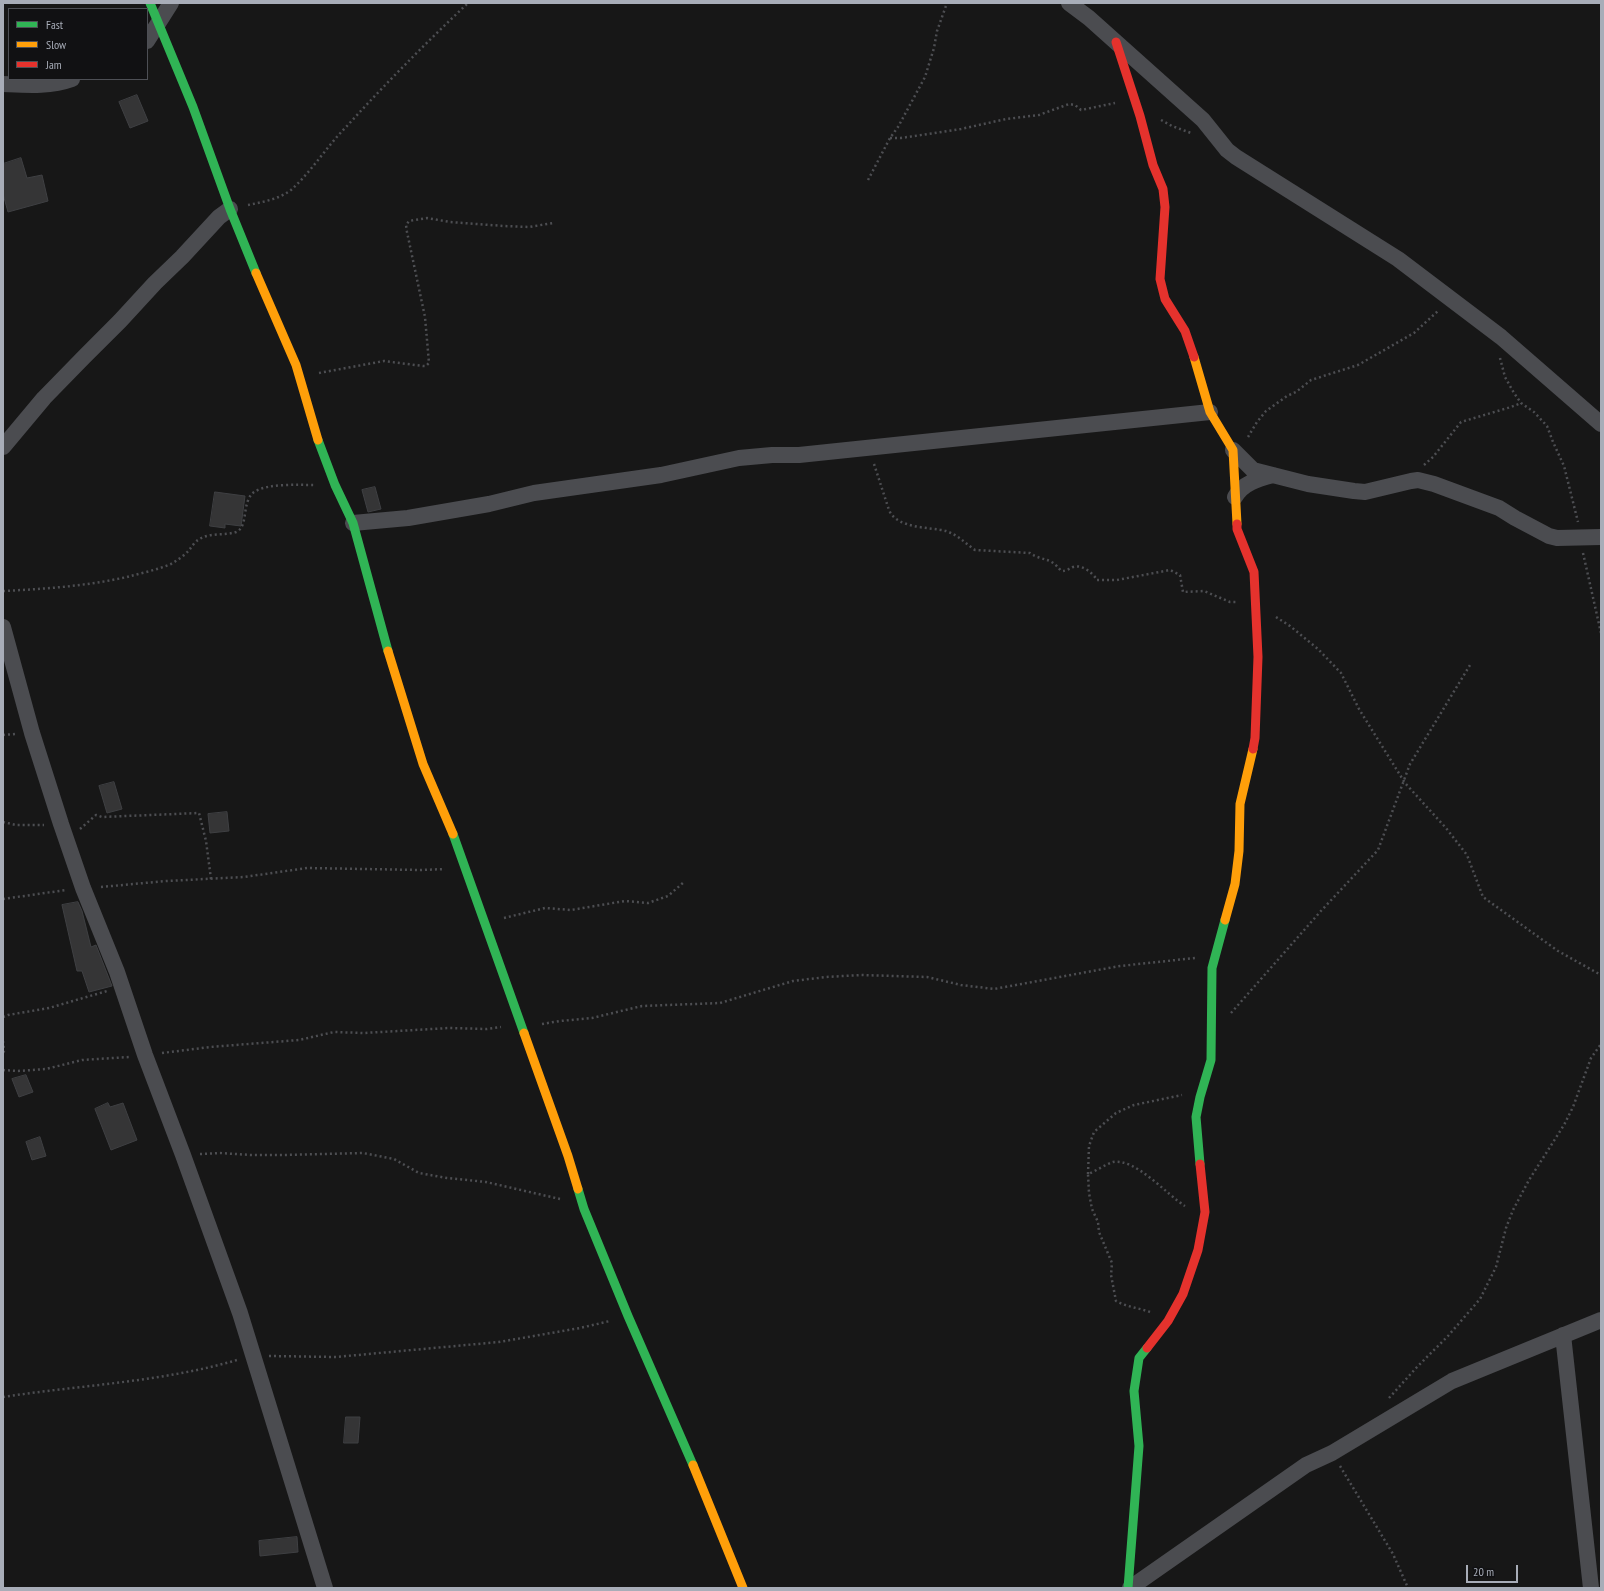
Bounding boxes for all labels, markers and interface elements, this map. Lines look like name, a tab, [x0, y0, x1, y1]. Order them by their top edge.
legend	[8, 8, 148, 80]
text: Fast	[46, 17, 63, 32]
text: Slow	[46, 37, 66, 52]
text: Jam	[46, 57, 62, 72]
scale bar	[1468, 1557, 1520, 1583]
text: 20 m	[1473, 1564, 1494, 1579]

